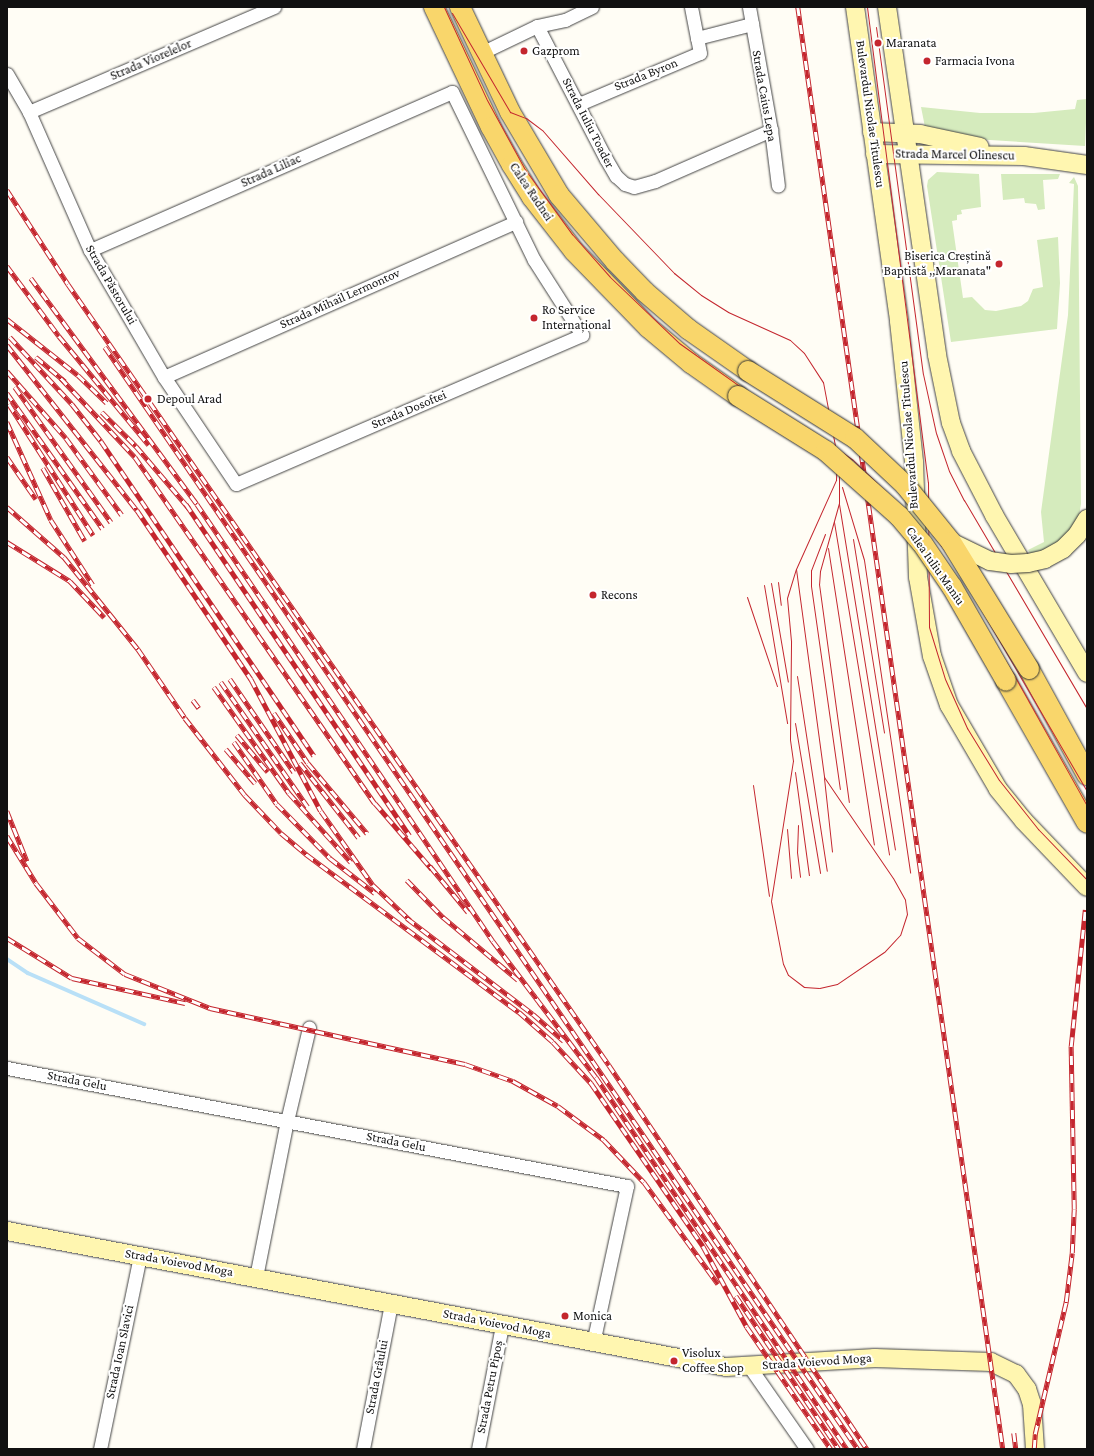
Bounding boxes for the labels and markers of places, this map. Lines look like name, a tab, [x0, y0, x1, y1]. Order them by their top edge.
place label: Maranata	[886, 35, 936, 51]
marker: Maranata	[873, 38, 883, 48]
place label: Gazprom	[532, 43, 580, 59]
marker: Gazprom	[519, 46, 529, 56]
place label: Farmacia Ivona	[935, 53, 1015, 69]
marker: Farmacia Ivona	[922, 56, 932, 66]
place label: Biserica Creștină Baptistă ,,Maranata"	[884, 249, 991, 280]
marker: Biserica Creștină Baptistă ,,Maranata"	[994, 259, 1004, 269]
place label: Ro Service Internațional	[542, 303, 611, 334]
marker: Ro Service Internațional	[529, 313, 539, 323]
place label: Depoul Arad	[157, 391, 222, 407]
marker: Depoul Arad	[142, 393, 154, 405]
place label: Recons	[601, 587, 638, 603]
marker: Recons	[588, 590, 598, 600]
place label: Monica	[573, 1308, 612, 1324]
marker: Monica	[560, 1311, 570, 1321]
place label: Visolux Coffee Shop	[682, 1346, 744, 1377]
marker: Visolux Coffee Shop	[669, 1356, 679, 1366]

